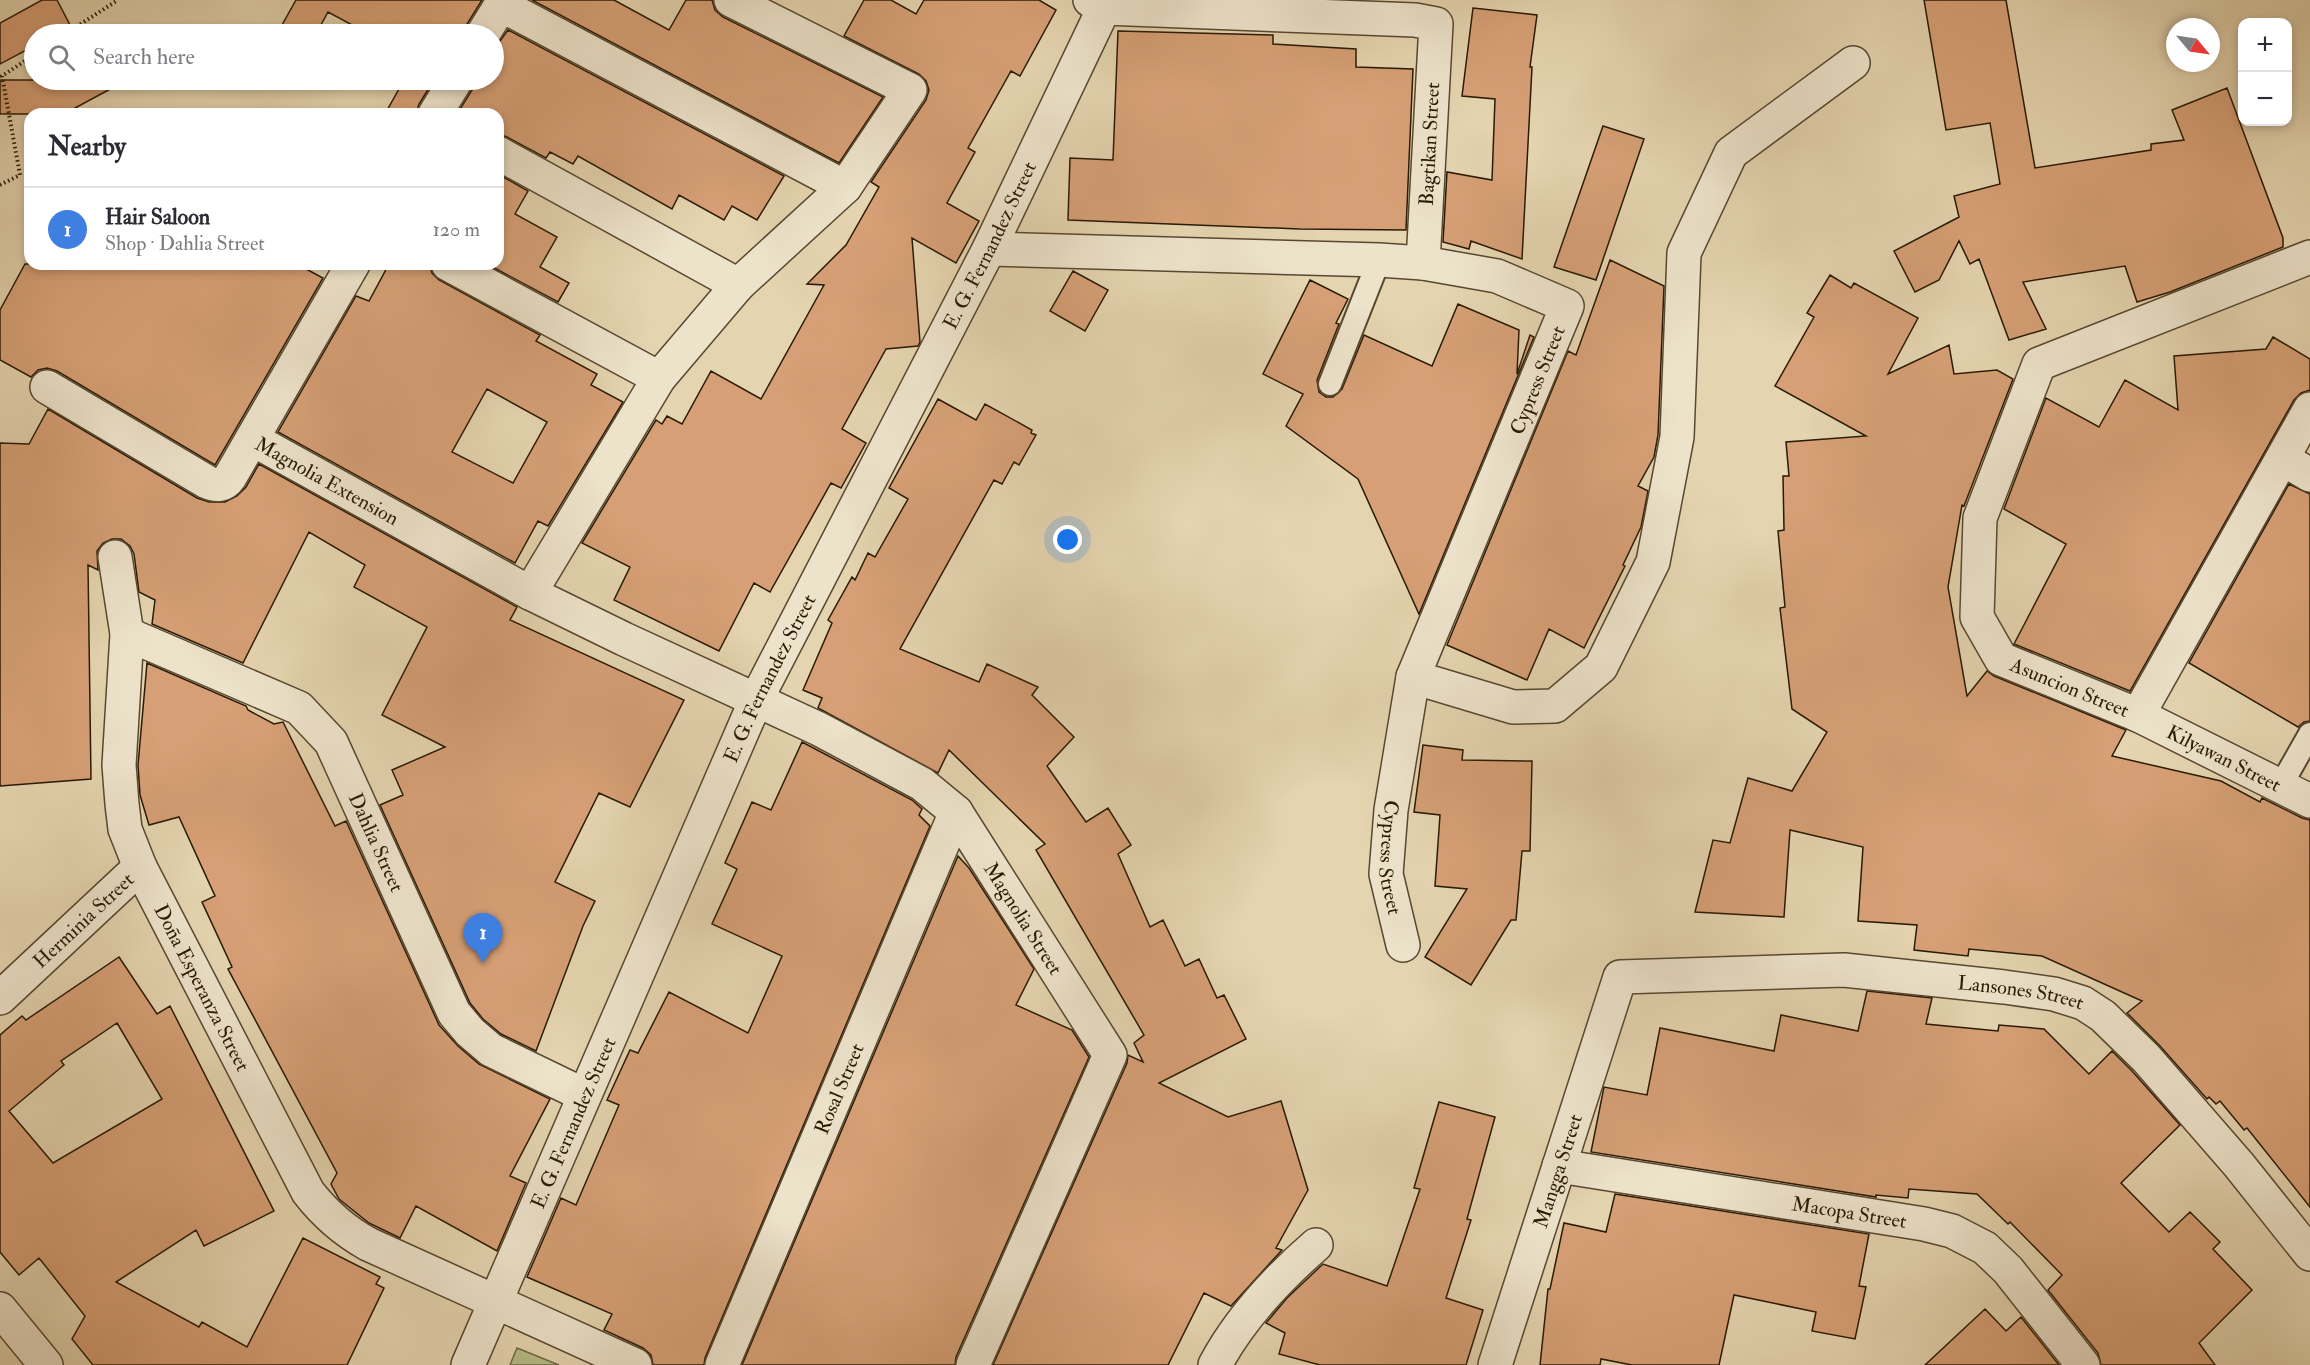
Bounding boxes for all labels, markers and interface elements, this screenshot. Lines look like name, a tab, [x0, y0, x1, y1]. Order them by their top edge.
north arrow	[2166, 18, 2220, 72]
map controls	[2238, 18, 2292, 126]
button: +	[2238, 18, 2292, 72]
search box	[24, 24, 504, 90]
icon: search	[45, 41, 78, 74]
text: Search here	[93, 43, 195, 71]
button: −	[2238, 72, 2292, 126]
street label: Bagtikan Street	[1414, 81, 1445, 206]
text: Nearby	[48, 131, 126, 163]
street label: E. G. Fernandez Street	[938, 157, 1042, 334]
text: Hair Saloon	[105, 203, 210, 231]
text: 1	[64, 217, 71, 242]
text: 120 m	[433, 217, 480, 242]
text: Shop · Dahlia Street	[105, 231, 265, 256]
street label: Cypress Street	[1504, 322, 1572, 439]
street label: Magnolia Extension	[251, 431, 403, 531]
your location	[1053, 525, 1082, 554]
street label: E. G. Fernandez Street	[718, 590, 822, 766]
street label: Asuncion Street	[2006, 652, 2133, 723]
street label: Kilyawan Street	[2163, 720, 2286, 798]
street label: Dahlia Street	[343, 789, 410, 896]
street label: Cypress Street	[1373, 798, 1407, 918]
street label: Magnolia Street	[978, 858, 1068, 980]
street label: Herminia Street	[28, 867, 140, 974]
street label: Doña Esperanza Street	[148, 900, 256, 1076]
pin: 1	[464, 914, 502, 963]
street label: Lansones Street	[1956, 970, 2087, 1016]
street label: E. G. Fernandez Street	[525, 1033, 622, 1212]
street label: Rosal Street	[809, 1039, 870, 1138]
street label: Mangga Street	[1528, 1110, 1588, 1231]
street label: Macopa Street	[1790, 1191, 1909, 1234]

